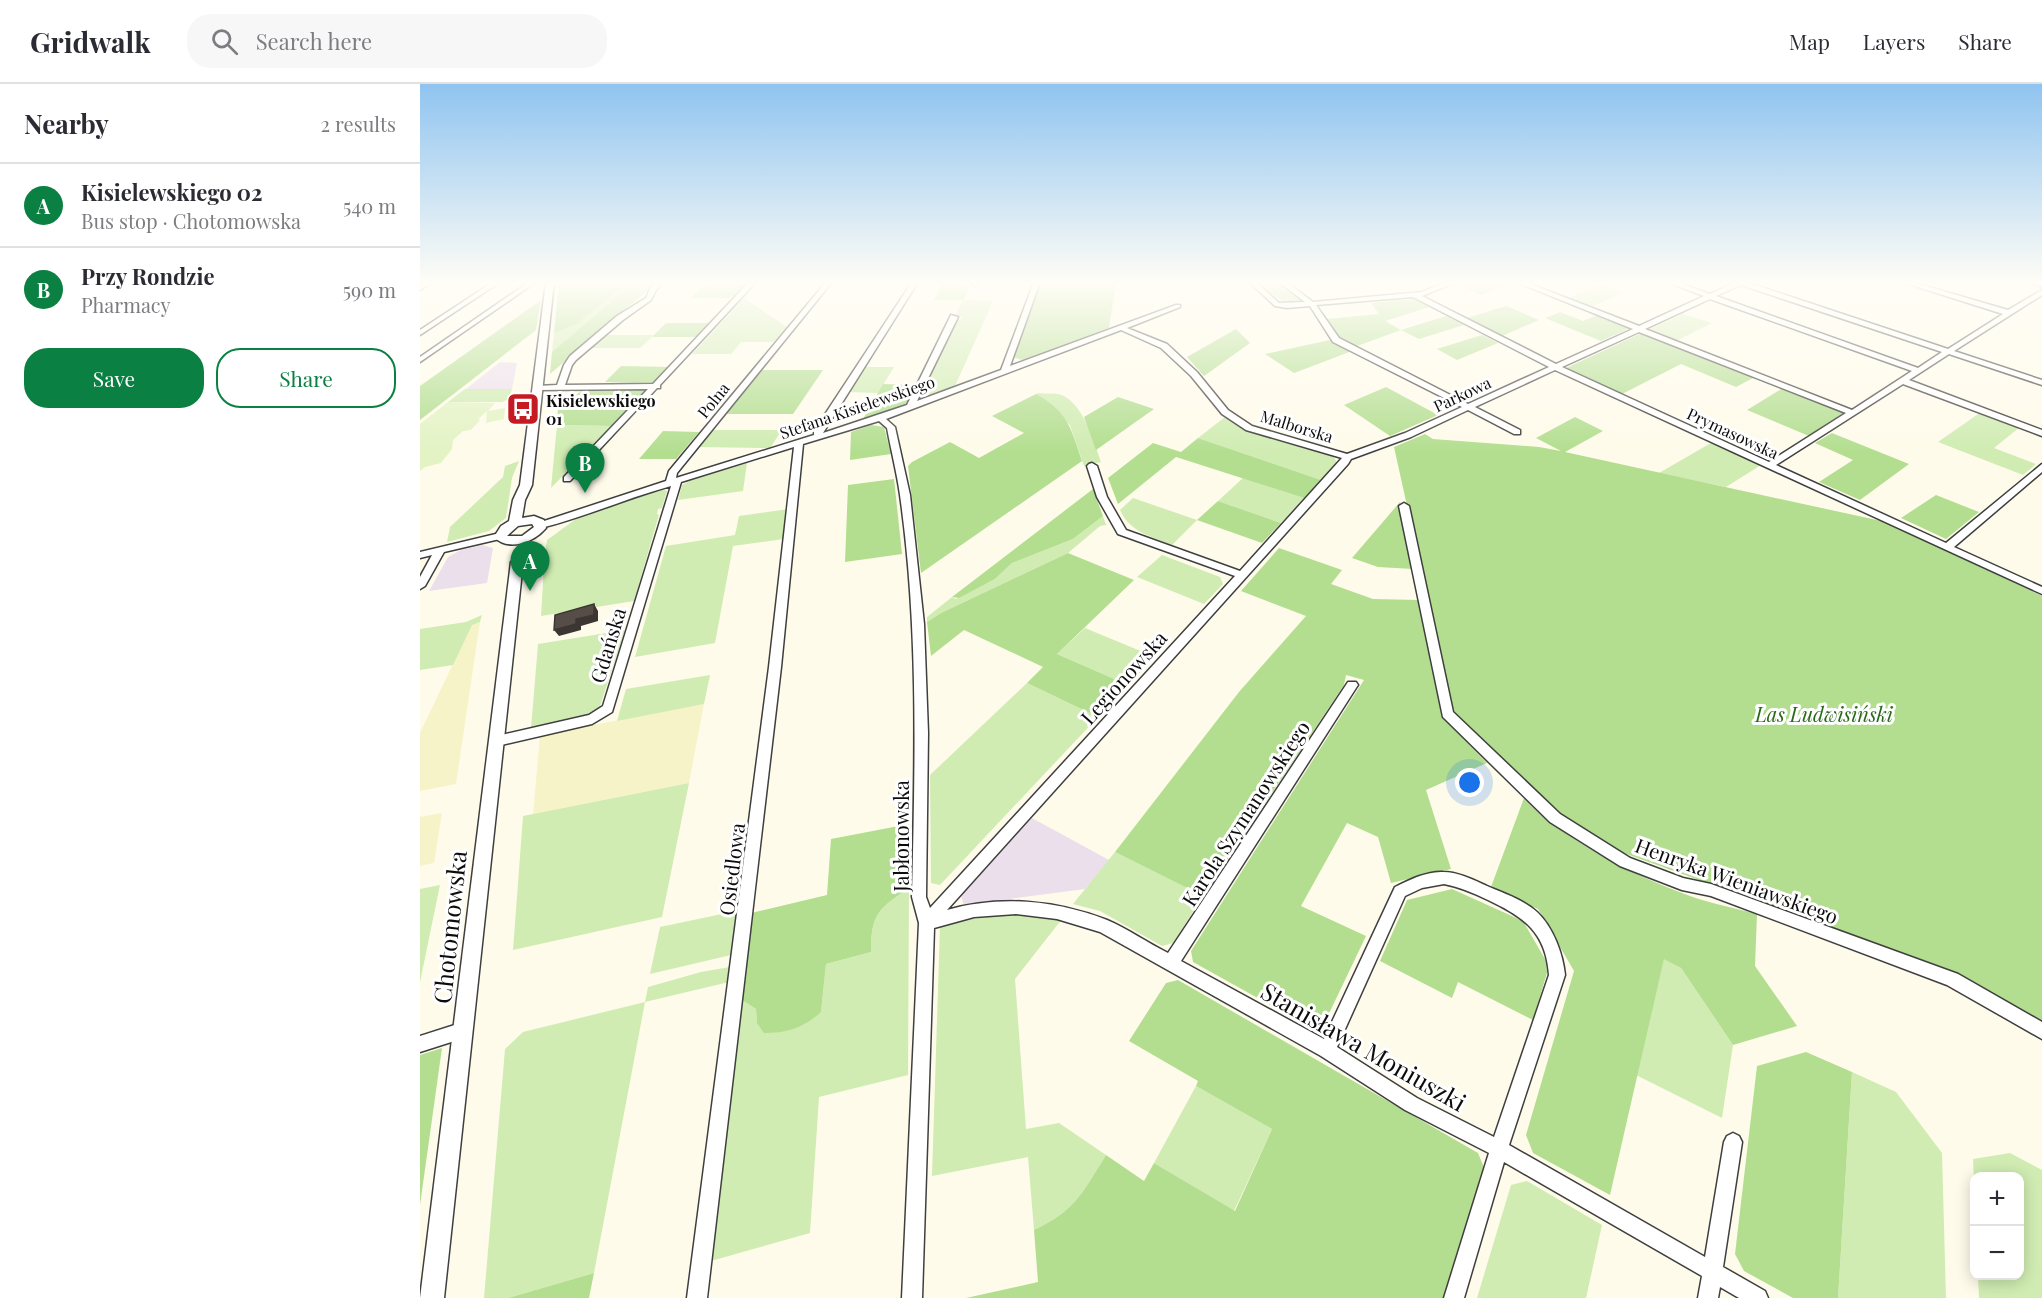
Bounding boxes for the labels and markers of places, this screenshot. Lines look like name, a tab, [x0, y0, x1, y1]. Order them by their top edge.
place label: Kisielewskiego 01	[546, 390, 656, 429]
bus stop icon: Kisielewskiego 01	[505, 391, 541, 427]
pin: B	[566, 444, 604, 493]
pin: A	[510, 542, 550, 591]

